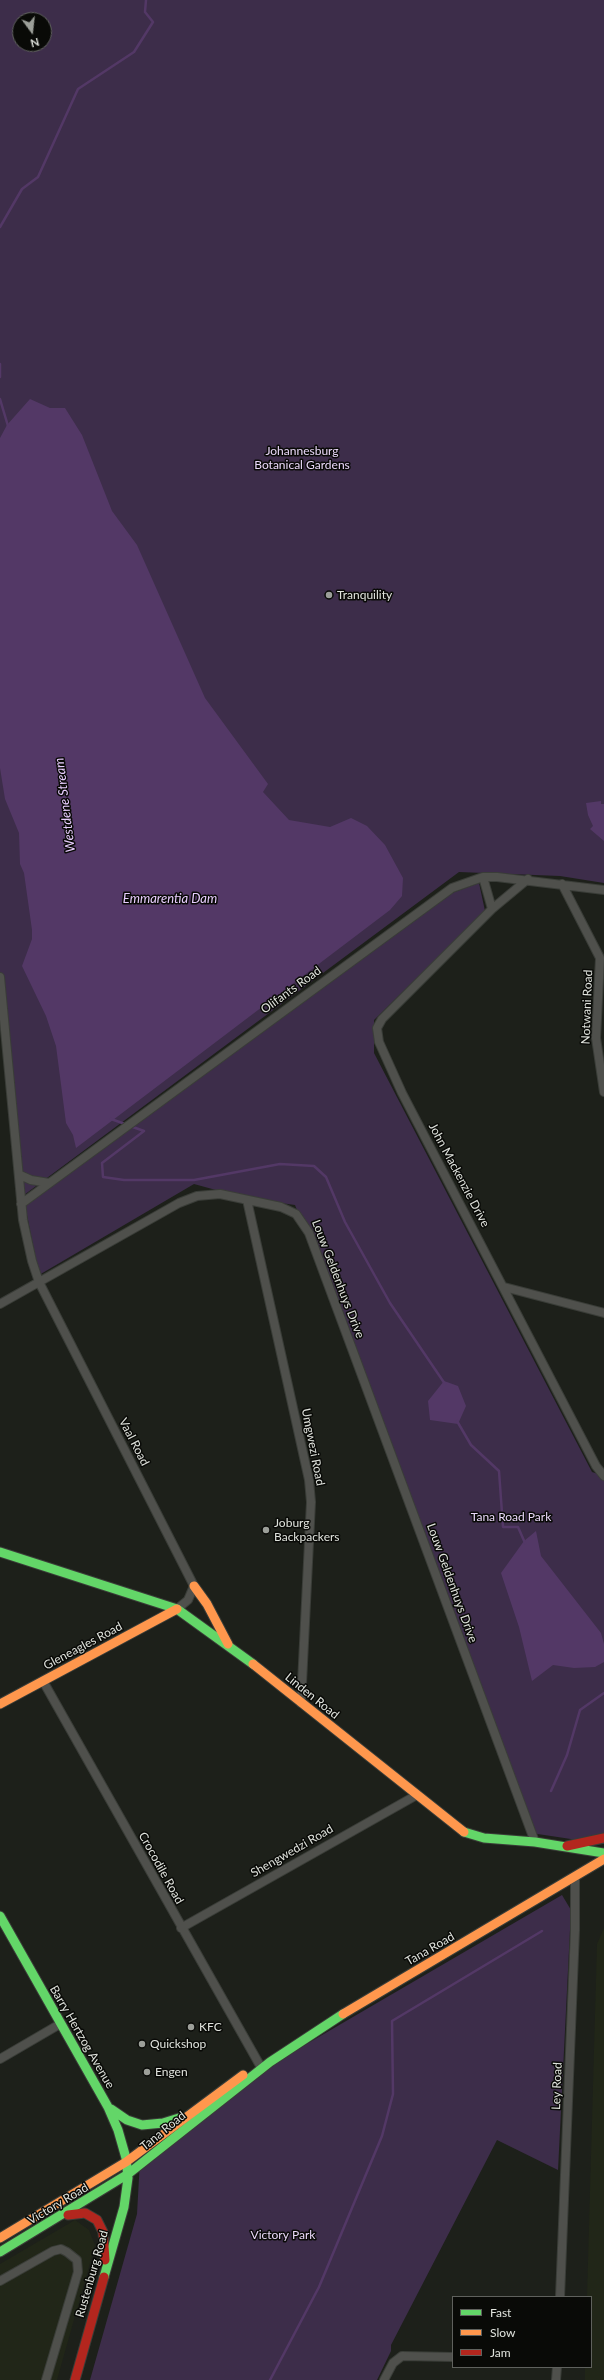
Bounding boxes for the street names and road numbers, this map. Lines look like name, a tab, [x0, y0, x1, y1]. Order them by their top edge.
street label: Olifants Road	[258, 963, 324, 1017]
street label: Notwani Road	[579, 969, 595, 1045]
street label: John Mackenzie Drive	[425, 1120, 493, 1230]
street label: Louw Geldenhuys Drive	[309, 1218, 367, 1340]
street label: Umgwezi Road	[298, 1407, 328, 1487]
street label: Vaal Road	[116, 1416, 152, 1468]
street label: Louw Geldenhuys Drive	[424, 1521, 480, 1645]
street label: Gleneagles Road	[41, 1619, 125, 1673]
street label: Linden Road	[282, 1670, 342, 1722]
street label: Shengwedzi Road	[248, 1822, 336, 1880]
street label: Crocodile Road	[135, 1830, 187, 1906]
street label: Tana Road	[403, 1929, 457, 1969]
street label: Barry Hertzog Avenue	[47, 1983, 117, 2091]
street label: Ley Road	[549, 2062, 565, 2110]
street label: Tana Road	[137, 2108, 189, 2154]
street label: Victory Road	[25, 2180, 91, 2228]
street label: Rustenburg Road	[73, 2229, 111, 2319]

